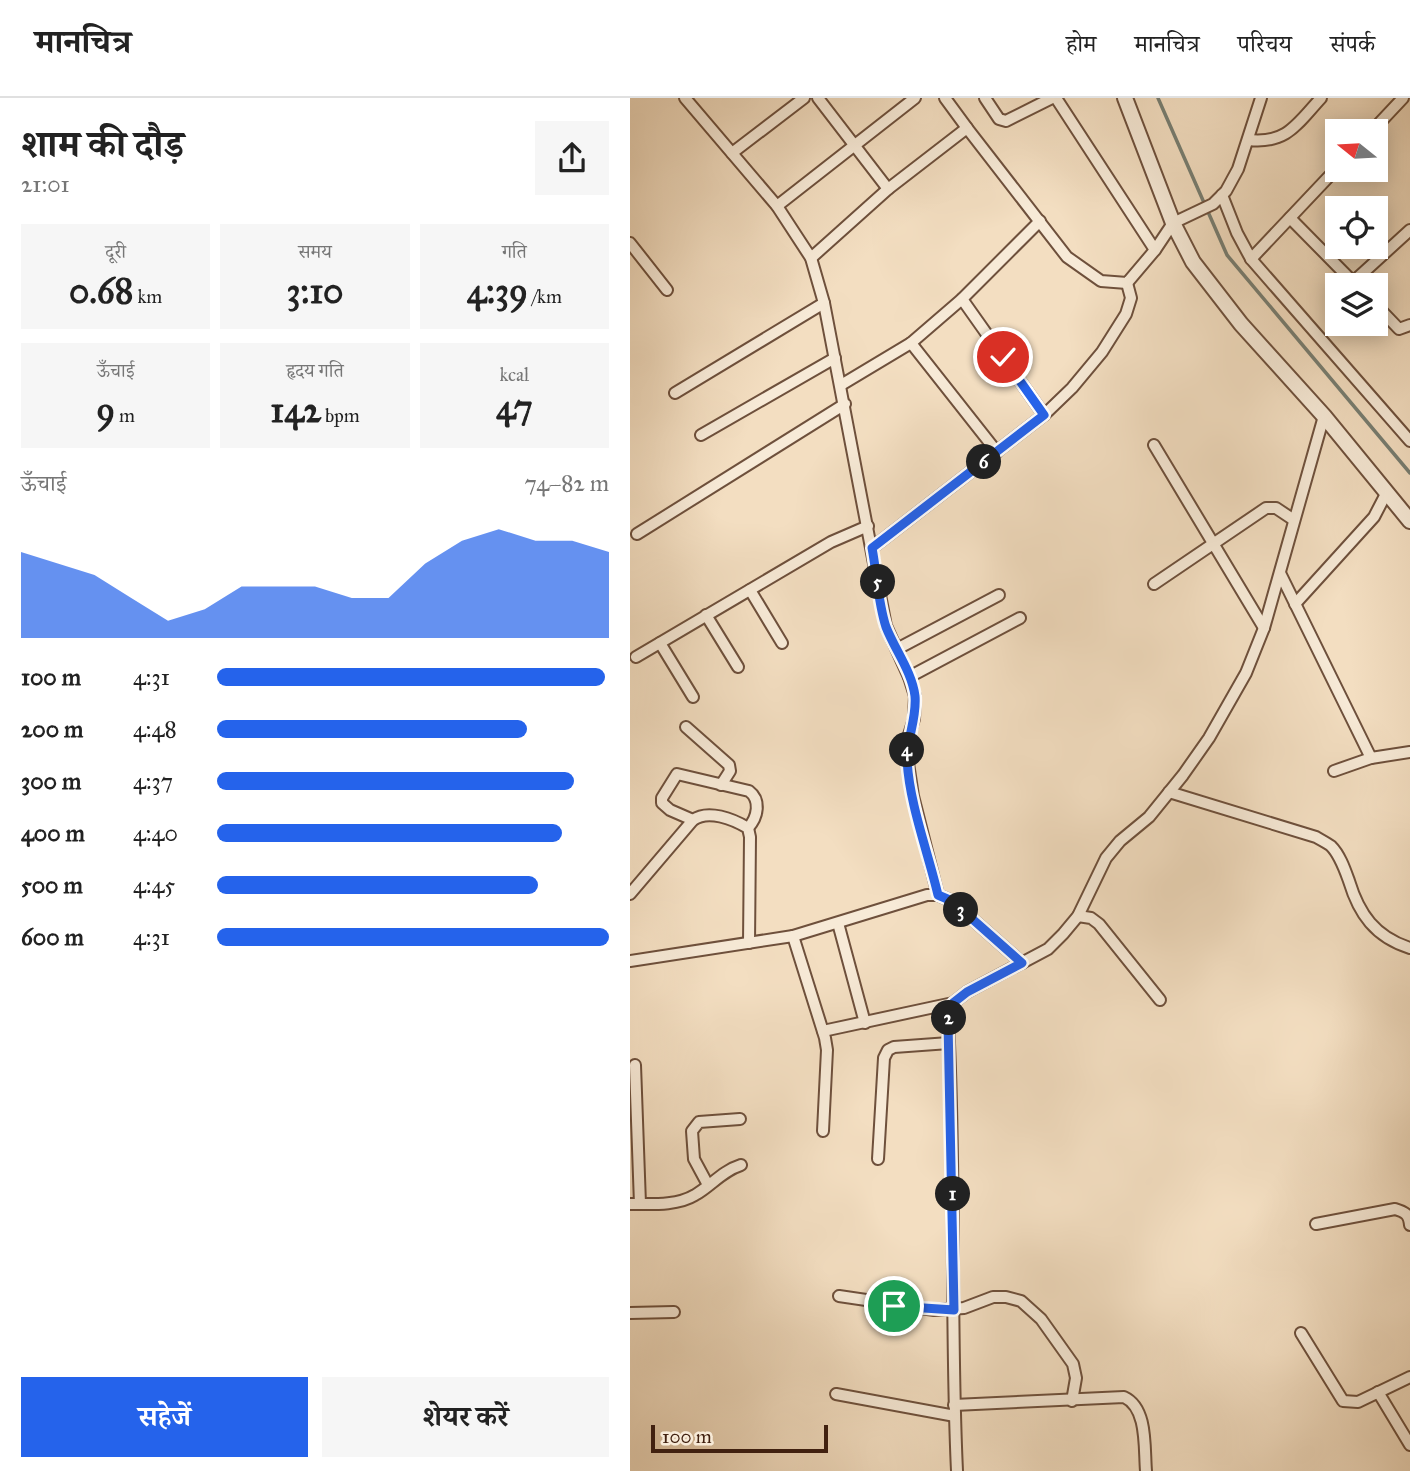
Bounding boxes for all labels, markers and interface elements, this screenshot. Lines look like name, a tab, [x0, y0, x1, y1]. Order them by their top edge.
text: मानचित्र	[35, 22, 131, 62]
text: होम	[1066, 29, 1096, 59]
text: मानचित्र	[1134, 29, 1200, 59]
text: परिचय	[1238, 29, 1292, 59]
text: संपर्क	[1330, 29, 1375, 59]
north arrow	[1325, 119, 1388, 182]
map controls	[1325, 119, 1388, 336]
text: शाम की दौड़	[21, 121, 184, 167]
button: share	[535, 121, 609, 195]
text: 21:01	[21, 170, 70, 198]
button: locate	[1325, 196, 1388, 259]
text: दूरी	[105, 240, 126, 263]
text: समय	[298, 240, 332, 263]
text: गति	[502, 240, 527, 263]
text: 0.68	[69, 270, 133, 313]
text: 3:10	[287, 270, 343, 313]
text: 4:39	[467, 270, 528, 313]
button: layers	[1325, 273, 1388, 336]
text: km	[133, 285, 162, 308]
text: /km	[528, 285, 562, 308]
pin	[973, 327, 1033, 387]
icon: check	[984, 338, 1022, 376]
text: ऊँचाई	[97, 359, 134, 382]
text: हृदय गति	[286, 359, 344, 382]
text: kcal	[499, 363, 529, 386]
text: 47	[496, 386, 533, 429]
text: 9	[96, 389, 115, 432]
text: 142	[270, 389, 321, 432]
text: m	[115, 404, 135, 427]
text: bpm	[321, 404, 360, 427]
pin: 6	[966, 444, 1002, 480]
text: 6	[979, 450, 988, 473]
text: ऊँचाई	[21, 469, 66, 497]
text: 74–82 m	[525, 469, 609, 497]
pin: 5	[860, 564, 896, 600]
text: 5	[873, 570, 882, 593]
text: 100 m	[21, 663, 81, 691]
text: 4:31	[133, 663, 170, 691]
text: 200 m	[21, 715, 83, 743]
text: 4:48	[133, 715, 177, 743]
pin: 4	[890, 732, 924, 768]
text: 4	[901, 738, 912, 761]
text: 300 m	[21, 767, 81, 795]
text: 4:37	[133, 767, 173, 795]
text: 400 m	[21, 819, 85, 847]
text: 4:40	[133, 819, 178, 847]
text: 500 m	[21, 871, 83, 899]
text: 4:45	[133, 871, 175, 899]
pin: 3	[944, 892, 978, 928]
text: 3	[957, 898, 964, 921]
text: 600 m	[21, 923, 84, 951]
text: 4:31	[133, 923, 170, 951]
pin: 2	[932, 1000, 966, 1035]
text: 2	[944, 1006, 953, 1029]
pin: 1	[936, 1176, 970, 1212]
text: 1	[949, 1182, 956, 1205]
pin	[864, 1276, 924, 1336]
icon: arrive	[875, 1287, 913, 1325]
button: सहेजें	[21, 1377, 308, 1457]
button: शेयर करें	[322, 1377, 609, 1457]
scale bar	[651, 1422, 828, 1454]
text: 100 m	[662, 1425, 712, 1448]

